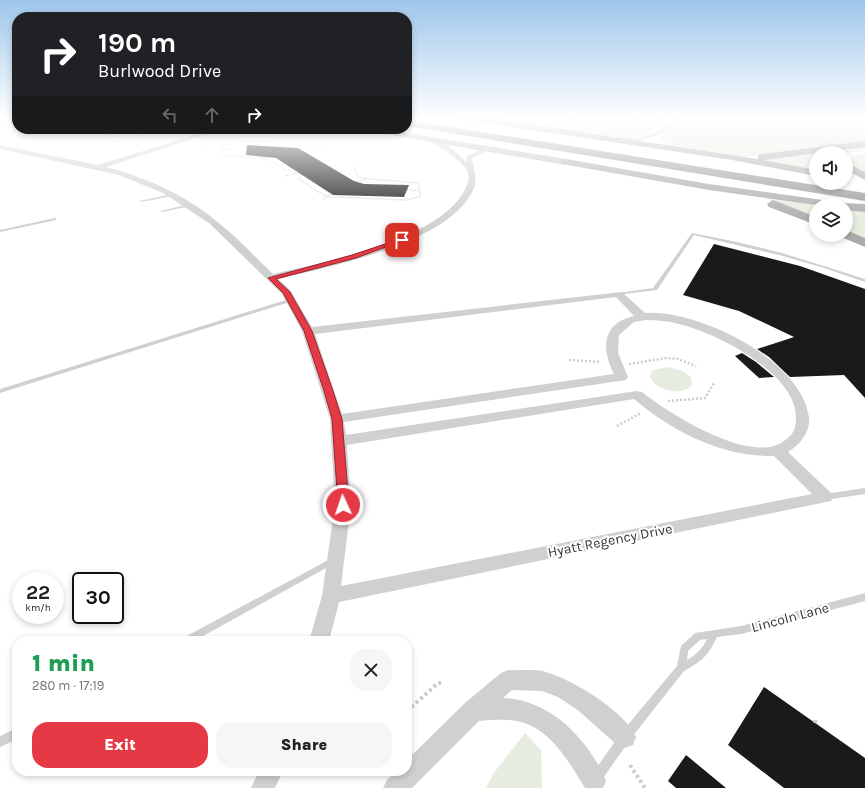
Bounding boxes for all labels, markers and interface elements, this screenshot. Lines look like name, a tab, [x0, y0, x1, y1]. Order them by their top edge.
text: 190 m	[98, 26, 176, 59]
icon: right	[32, 28, 84, 80]
text: Burlwood Drive	[98, 60, 221, 82]
icon: left	[159, 104, 181, 126]
icon: ahead	[201, 104, 223, 126]
icon: right	[243, 104, 265, 126]
map controls	[809, 146, 853, 242]
button: sound	[809, 146, 853, 190]
button: layers	[809, 198, 853, 242]
pin	[385, 223, 419, 257]
icon: arrive	[391, 229, 413, 251]
position arrow	[322, 484, 364, 526]
street label: Hyatt Regency Drive	[546, 520, 674, 561]
speed limit sign: 30	[72, 572, 124, 624]
text: 22	[26, 581, 50, 604]
street label: Lincoln Lane	[749, 599, 831, 636]
text: km/h	[25, 602, 51, 614]
text: 1 min	[32, 649, 95, 677]
button: close	[350, 649, 392, 691]
text: 280 m · 17:19	[32, 678, 104, 693]
button: Exit	[32, 722, 208, 768]
button: Share	[216, 722, 392, 768]

